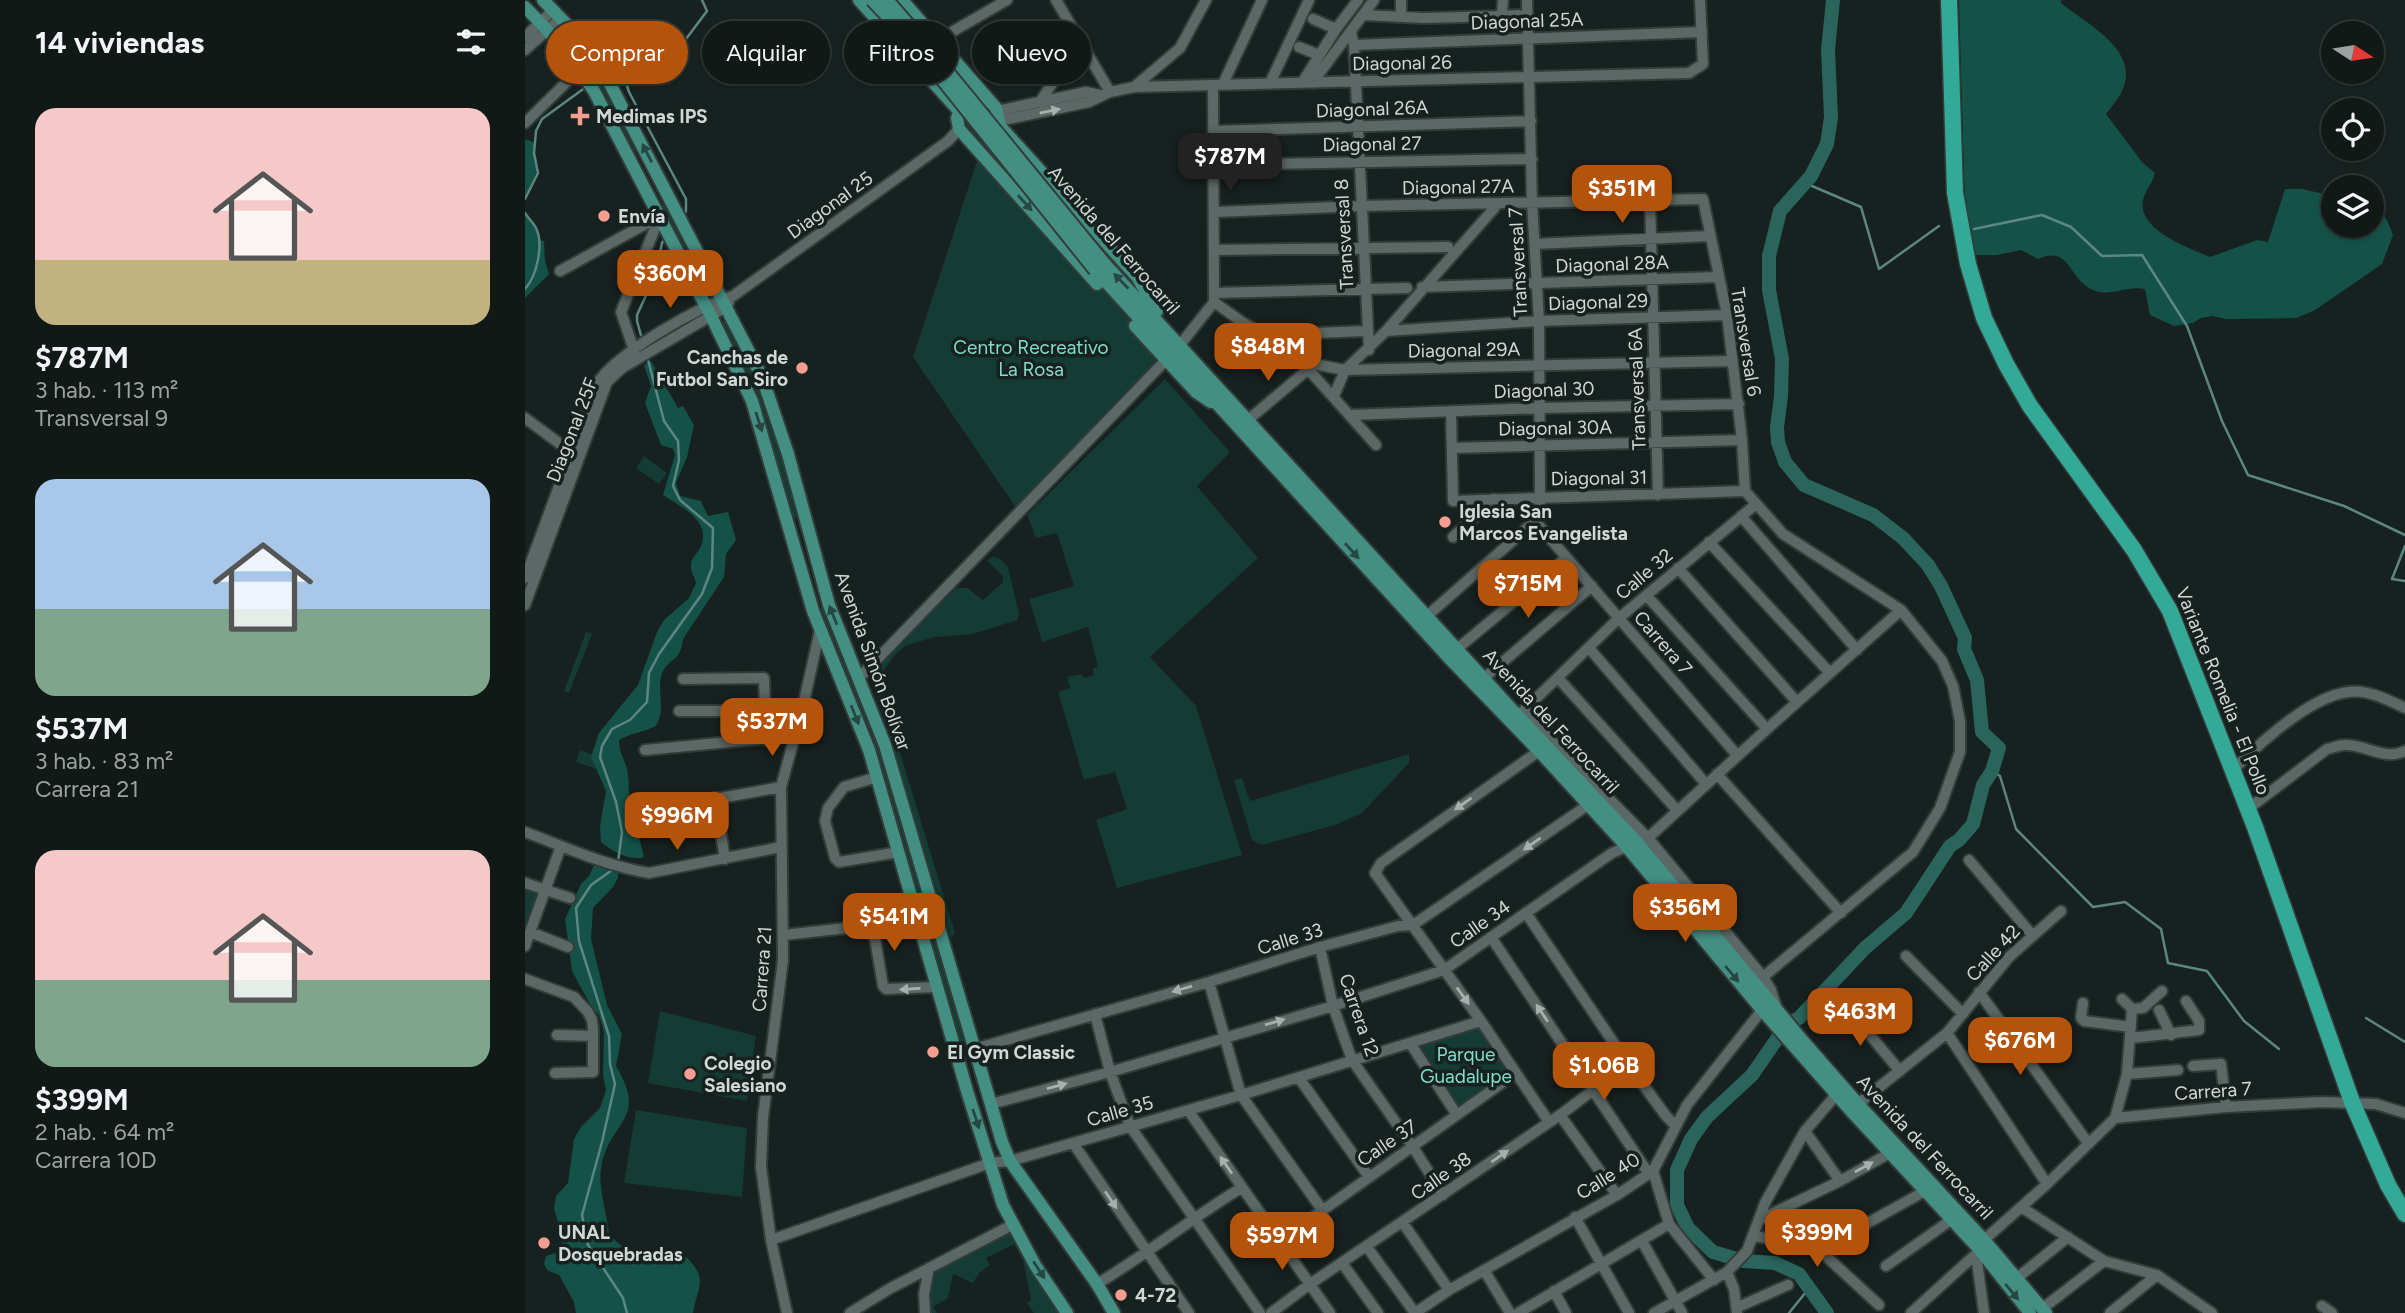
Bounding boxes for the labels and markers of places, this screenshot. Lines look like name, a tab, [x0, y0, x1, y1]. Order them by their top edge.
place label: Medimas IPS	[596, 105, 708, 128]
marker: Medimas IPS	[570, 106, 590, 126]
pin: $787M	[1181, 134, 1279, 193]
pin: $351M	[1573, 166, 1671, 225]
place label: Envía	[618, 205, 665, 228]
marker: Envía	[596, 208, 612, 224]
pin: $360M	[621, 250, 719, 310]
pin: $848M	[1219, 324, 1317, 383]
place label: Canchas de Futbol San Siro	[656, 346, 788, 391]
marker: Canchas de Futbol San Siro	[794, 360, 810, 376]
place label: Iglesia San Marcos Evangelista	[1459, 500, 1628, 545]
marker: Iglesia San Marcos Evangelista	[1437, 514, 1453, 530]
pin: $715M	[1479, 560, 1577, 620]
pin: $537M	[723, 698, 821, 758]
pin: $996M	[628, 792, 726, 852]
pin: $356M	[1636, 884, 1734, 944]
pin: $541M	[845, 894, 943, 953]
pin: $463M	[1811, 988, 1909, 1048]
pin: $676M	[1971, 1018, 2069, 1077]
place label: El Gym Classic	[947, 1041, 1075, 1064]
pin: $1.06B	[1547, 1042, 1661, 1102]
marker: El Gym Classic	[925, 1044, 941, 1060]
place label: Colegio Salesiano	[704, 1052, 787, 1097]
marker: Colegio Salesiano	[682, 1066, 698, 1082]
pin: $399M	[1768, 1210, 1866, 1269]
pin: $597M	[1233, 1212, 1331, 1272]
place label: UNAL Dosquebradas	[558, 1221, 683, 1266]
marker: UNAL Dosquebradas	[536, 1235, 552, 1251]
place label: 4-72	[1135, 1284, 1176, 1307]
marker: 4-72	[1113, 1287, 1129, 1303]

